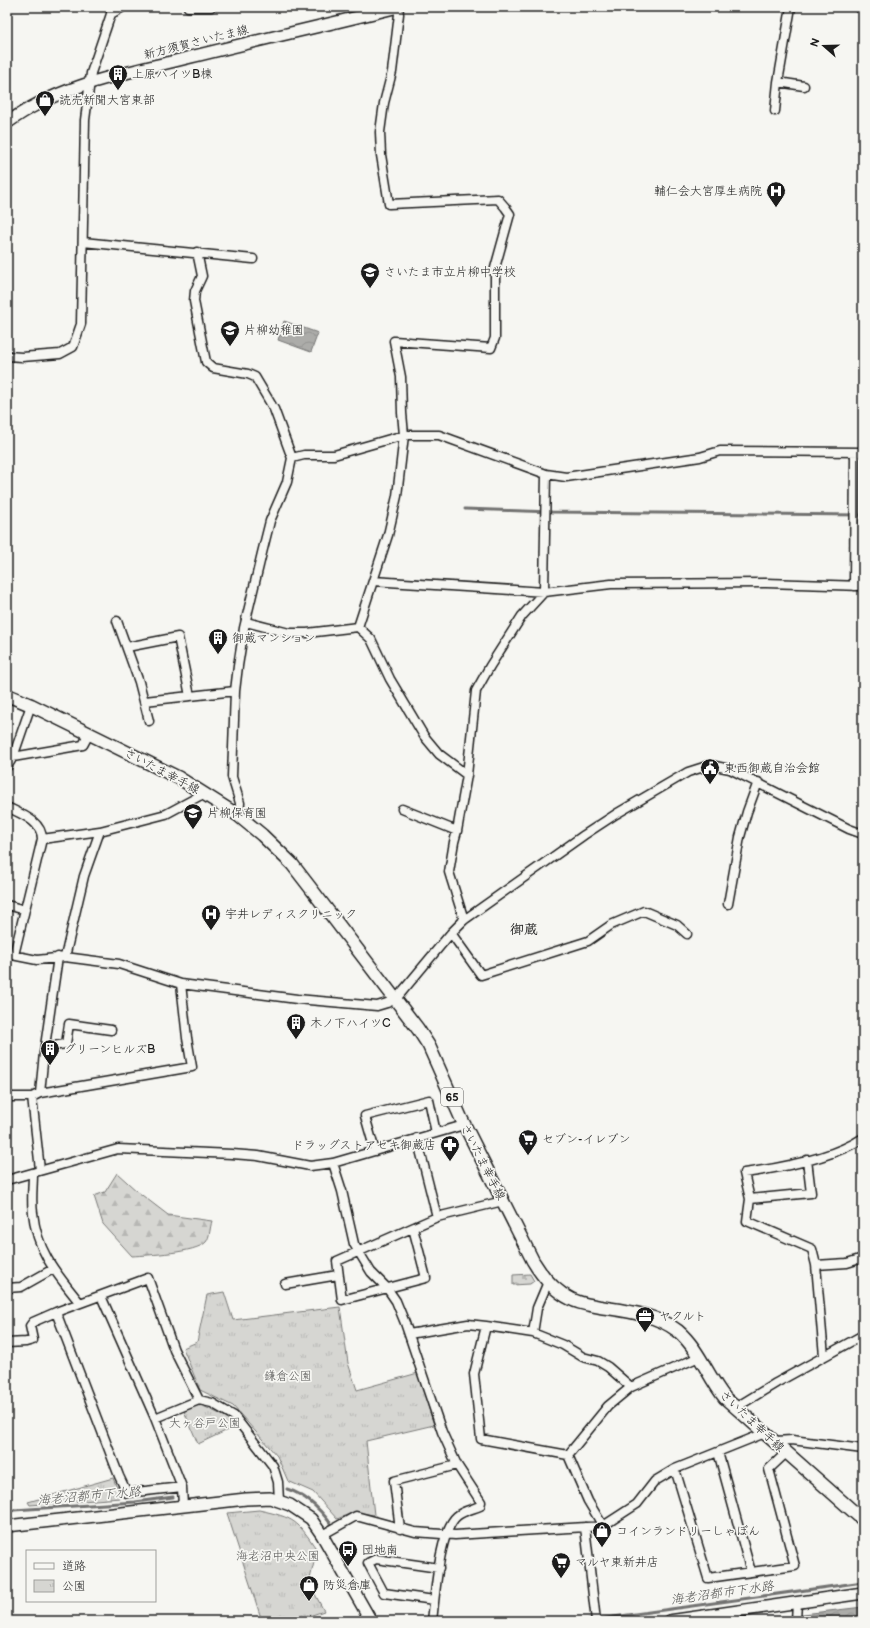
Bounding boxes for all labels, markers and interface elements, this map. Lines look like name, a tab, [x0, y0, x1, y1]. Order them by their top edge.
street label: 新方須賀さいたま線	[142, 22, 250, 63]
north arrow	[804, 26, 844, 66]
text: N	[808, 37, 823, 49]
building icon: 上原ハイツB棟	[107, 63, 129, 91]
place label: 上原ハイツB棟	[132, 67, 212, 82]
shop icon: 読売新聞大宮東部	[34, 89, 56, 117]
place label: 読売新聞大宮東部	[59, 93, 155, 108]
hospital icon: 輔仁会大宮厚生病院	[765, 180, 787, 208]
place label: 輔仁会大宮厚生病院	[654, 184, 762, 199]
school or university icon: さいたま市立片柳中学校	[359, 261, 381, 289]
place label: さいたま市立片柳中学校	[384, 265, 516, 280]
school or university icon: 片柳幼稚園	[219, 319, 241, 347]
place label: 片柳幼稚園	[244, 323, 304, 338]
building icon: 御蔵マンション	[207, 627, 229, 655]
place label: 御蔵マンション	[232, 631, 316, 646]
street label: さいたま幸手線	[121, 745, 202, 798]
public building icon: 東西御蔵自治会館	[699, 757, 721, 785]
place label: 東西御蔵自治会館	[724, 761, 820, 776]
school or university icon: 片柳保育園	[182, 802, 204, 830]
place label: 片柳保育園	[207, 806, 267, 821]
hospital icon: 宇井レディスクリニック	[200, 903, 222, 931]
place label: 宇井レディスクリニック	[225, 907, 357, 922]
district label: 御蔵	[510, 921, 538, 938]
building icon: 木ノ下ハイツC	[285, 1012, 307, 1040]
place label: 木ノ下ハイツC	[310, 1016, 391, 1031]
building icon: グリーンヒルズB	[39, 1038, 61, 1066]
place label: グリーンヒルズB	[64, 1042, 155, 1057]
road number: 65	[441, 1088, 463, 1106]
street label: さいたま幸手線	[457, 1122, 508, 1203]
supermarket icon: セブン-イレブン	[517, 1128, 539, 1156]
place label: セブン-イレブン	[542, 1132, 630, 1147]
pharmacy icon: ドラッグストアセキ御蔵店	[439, 1134, 461, 1162]
place label: ドラッグストアセキ御蔵店	[292, 1138, 436, 1153]
office icon: ヤクルト	[634, 1305, 656, 1333]
place label: ヤクルト	[659, 1309, 706, 1324]
park label: 鎌倉公園	[264, 1369, 312, 1384]
street label: さいたま幸手線	[716, 1387, 787, 1455]
park label: 大ヶ谷戸公園	[169, 1416, 241, 1431]
water label: 海老沼都市下水路	[37, 1483, 143, 1508]
shop icon: コインランドリーしゃぼん	[591, 1520, 613, 1548]
place label: コインランドリーしゃぼん	[616, 1524, 760, 1539]
bus stop icon: 団地南	[337, 1539, 359, 1567]
place label: 団地南	[362, 1543, 398, 1558]
park label: 海老沼中央公園	[236, 1549, 320, 1564]
legend	[26, 1550, 156, 1602]
supermarket icon: マルヤ東新井店	[550, 1551, 572, 1579]
place label: マルヤ東新井店	[575, 1555, 659, 1570]
text: 道路	[62, 1559, 86, 1574]
shop icon: 防災倉庫	[298, 1574, 320, 1602]
place label: 防災倉庫	[323, 1578, 371, 1593]
water label: 海老沼都市下水路	[670, 1578, 776, 1608]
text: 公園	[62, 1579, 86, 1594]

